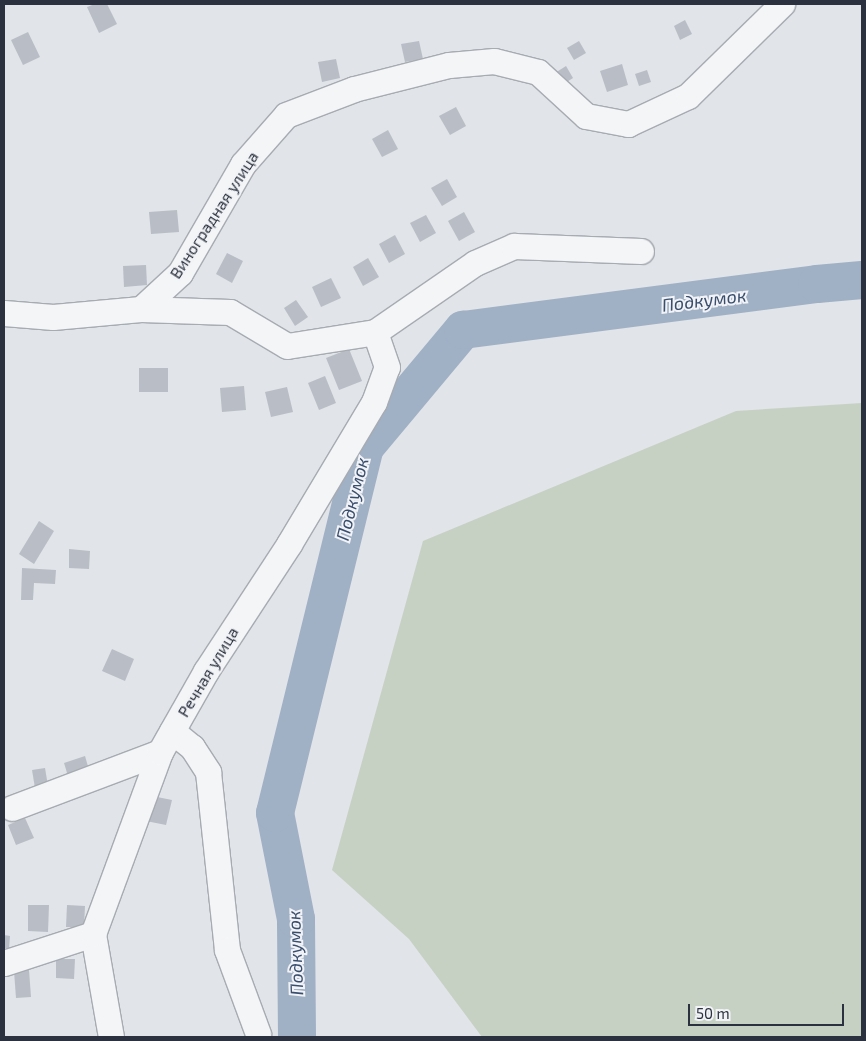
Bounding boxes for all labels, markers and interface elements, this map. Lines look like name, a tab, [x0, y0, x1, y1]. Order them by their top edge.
street label: Виноградная улица	[166, 148, 262, 282]
water label: Подкумок	[661, 284, 747, 316]
water label: Подкумок	[331, 455, 373, 543]
street label: Речная улица	[174, 624, 242, 720]
water label: Подкумок	[283, 910, 307, 996]
scale bar	[691, 994, 847, 1026]
text: 50 m	[696, 1004, 730, 1022]

